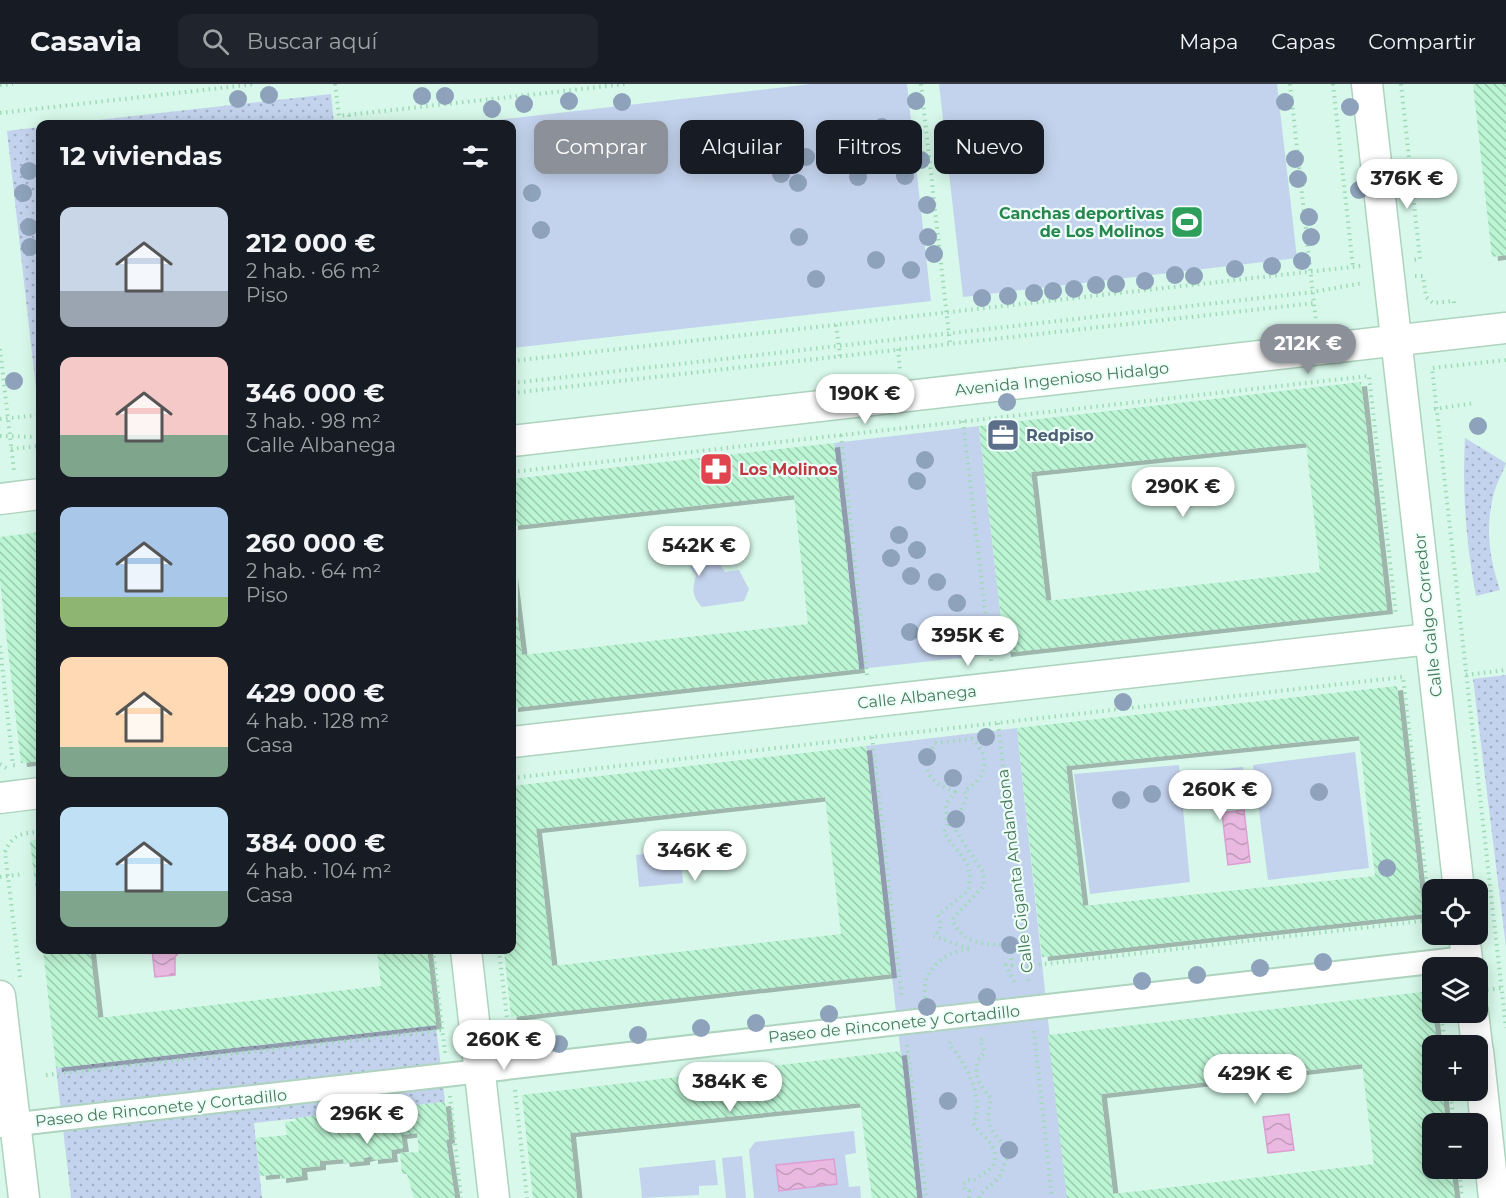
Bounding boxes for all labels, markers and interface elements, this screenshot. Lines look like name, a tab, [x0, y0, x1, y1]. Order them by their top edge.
search box	[178, 14, 598, 68]
text: Casavia	[30, 24, 142, 58]
icon: search	[199, 25, 232, 58]
text: Buscar aquí	[247, 28, 377, 55]
text: Mapa	[1179, 29, 1238, 54]
text: Capas	[1271, 29, 1335, 54]
text: Compartir	[1368, 29, 1476, 54]
chip: Comprar	[534, 120, 668, 174]
chip: Alquilar	[680, 120, 804, 174]
chip: Filtros	[816, 120, 922, 174]
chip: Nuevo	[934, 120, 1044, 174]
text: 12 viviendas	[60, 140, 222, 172]
icon: filters	[459, 140, 492, 173]
pin: 376K €	[1358, 159, 1456, 210]
text: 376K €	[1370, 166, 1444, 190]
place label: Canchas deportivas de Los Molinos	[999, 204, 1165, 241]
sports icon: Canchas deportivas de Los Molinos	[1169, 204, 1205, 240]
text: 212 000 €	[246, 227, 376, 259]
icon: home	[108, 231, 180, 303]
text: 2 hab. · 66 m²	[246, 259, 380, 283]
text: Piso	[246, 283, 288, 307]
pin: 212K €	[1259, 324, 1357, 375]
text: 212K €	[1274, 331, 1342, 355]
street label: Avenida Ingenioso Hidalgo	[954, 358, 1170, 400]
pin: 190K €	[816, 374, 914, 425]
text: 346 000 €	[246, 377, 385, 409]
icon: home	[108, 381, 180, 453]
text: 190K €	[830, 381, 900, 405]
text: 3 hab. · 98 m²	[246, 409, 381, 433]
office icon: Redpiso	[985, 417, 1021, 453]
place label: Redpiso	[1026, 426, 1094, 445]
text: Calle Albanega	[246, 433, 396, 457]
pharmacy icon: Los Molinos	[698, 451, 734, 487]
place label: Los Molinos	[739, 460, 838, 479]
pin: 290K €	[1134, 467, 1232, 518]
text: 290K €	[1146, 474, 1220, 498]
pin: 542K €	[650, 526, 748, 577]
text: 260 000 €	[246, 527, 384, 559]
icon: home	[108, 531, 180, 603]
street label: Calle Galgo Corredor	[1410, 532, 1446, 698]
text: 542K €	[662, 533, 736, 557]
text: 2 hab. · 64 m²	[246, 559, 381, 583]
text: Piso	[246, 583, 288, 607]
pin: 395K €	[919, 616, 1017, 667]
text: 395K €	[931, 623, 1005, 647]
text: 429 000 €	[246, 677, 385, 709]
icon: home	[108, 681, 180, 753]
street label: Calle Albanega	[856, 681, 978, 713]
text: 4 hab. · 128 m²	[246, 709, 389, 733]
text: Casa	[246, 733, 293, 757]
street label: Calle Giganta Andandona	[993, 768, 1037, 974]
pin: 260K €	[1171, 770, 1269, 821]
text: 260K €	[1183, 777, 1257, 801]
text: 384 000 €	[246, 827, 385, 859]
icon: home	[108, 831, 180, 903]
pin: 346K €	[646, 831, 744, 882]
text: 346K €	[657, 838, 733, 862]
text: 4 hab. · 104 m²	[246, 859, 392, 883]
map controls	[1422, 879, 1488, 1179]
button: locate	[1422, 879, 1488, 945]
text: Casa	[246, 883, 293, 907]
button: layers	[1422, 957, 1488, 1023]
street label: Paseo de Rinconete y Cortadillo	[767, 1001, 1021, 1047]
pin: 260K €	[455, 1020, 553, 1071]
text: 260K €	[467, 1027, 541, 1051]
button: +	[1422, 1035, 1488, 1101]
pin: 429K €	[1206, 1054, 1304, 1105]
text: 429K €	[1218, 1061, 1293, 1085]
pin: 384K €	[681, 1062, 779, 1113]
text: 384K €	[692, 1069, 768, 1093]
street label: Paseo de Rinconete y Cortadillo	[34, 1085, 288, 1131]
pin: 296K €	[318, 1094, 416, 1145]
text: 296K €	[330, 1101, 404, 1125]
button: −	[1422, 1113, 1488, 1179]

